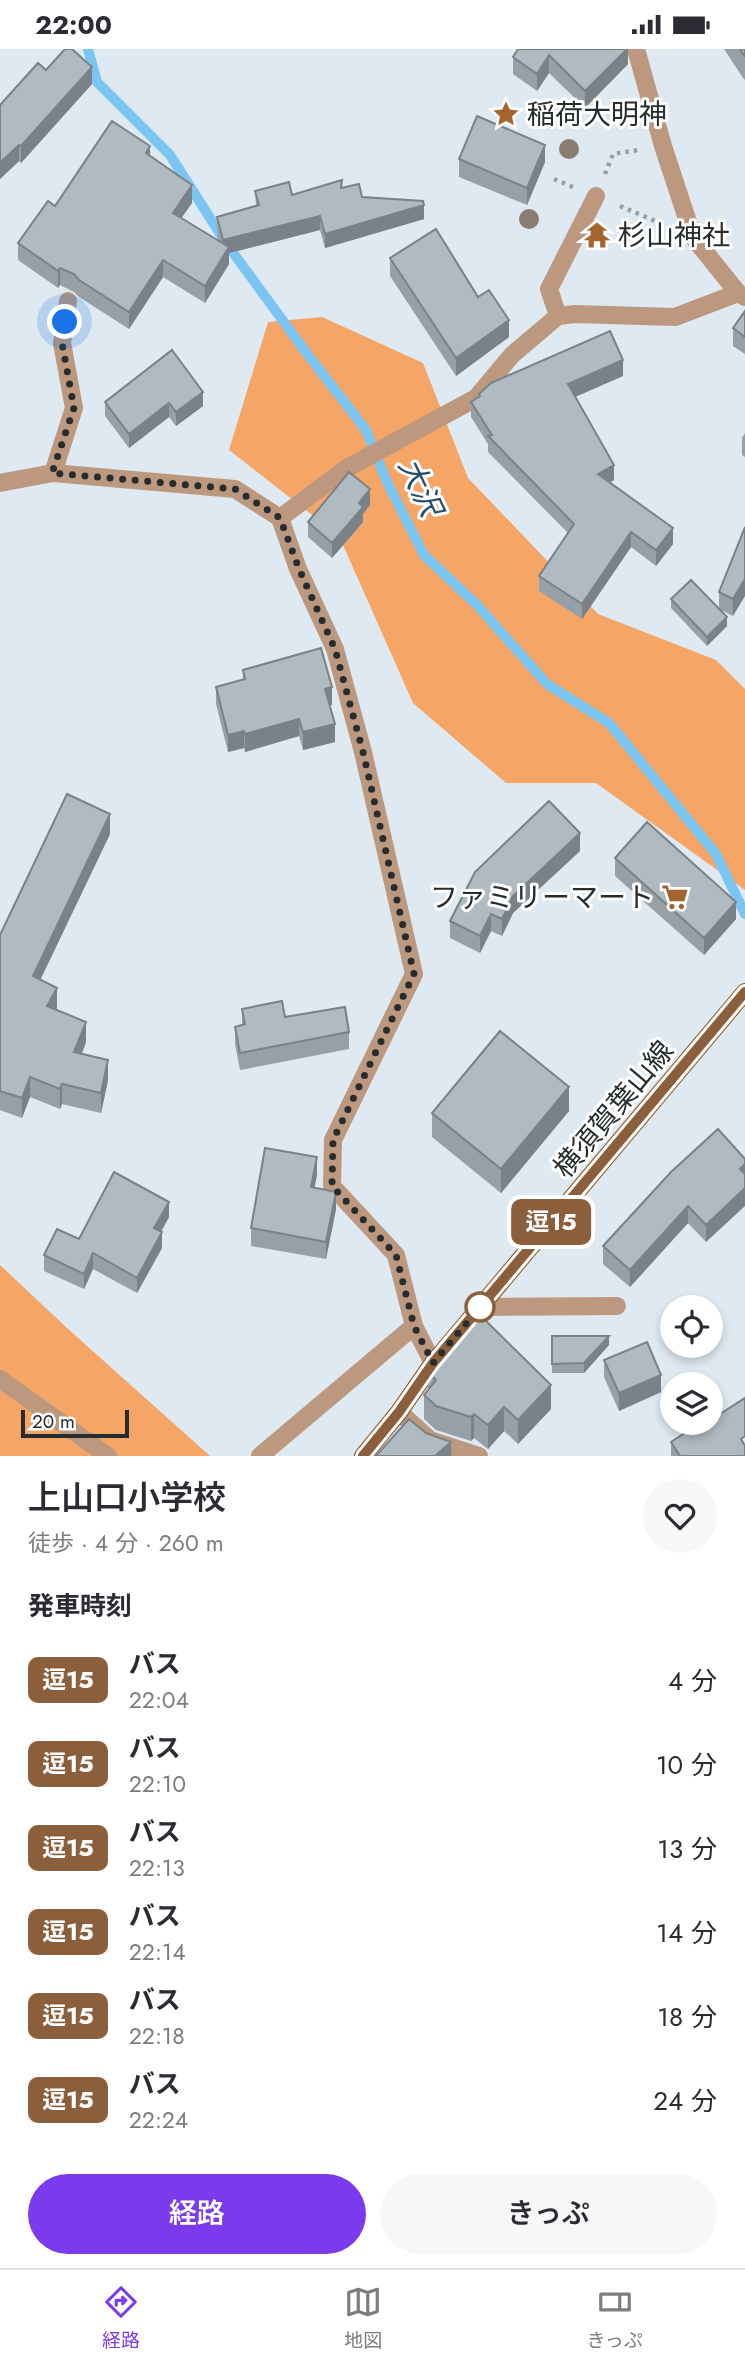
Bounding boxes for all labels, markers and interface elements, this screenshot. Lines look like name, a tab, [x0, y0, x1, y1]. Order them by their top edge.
text: 22:00	[35, 6, 112, 44]
place label: 稲荷大明神	[527, 94, 667, 135]
place icon: 稲荷大明神	[491, 99, 521, 129]
place label: 杉山神社	[618, 215, 730, 256]
temple icon: 杉山神社	[582, 220, 612, 250]
your location	[47, 304, 82, 339]
water label: 大沢	[388, 451, 454, 527]
place label: ファミリーマート	[430, 877, 654, 918]
supermarket icon: ファミリーマート	[660, 882, 690, 912]
street label: 横須賀葉山線	[544, 1032, 683, 1187]
line badge: 逗15	[511, 1199, 591, 1245]
text: 逗15	[525, 1204, 577, 1239]
unlabelled marker	[465, 1292, 495, 1322]
map controls	[660, 1295, 723, 1435]
button: locate	[660, 1295, 723, 1358]
button: layers	[660, 1372, 723, 1435]
scale bar	[21, 1407, 130, 1439]
text: 20 m	[32, 1408, 75, 1435]
text: 上山口小学校	[28, 1474, 226, 1521]
button: heart	[643, 1479, 717, 1553]
text: 徒歩 · 4 分 · 260 m	[28, 1526, 224, 1560]
text: 発車時刻	[28, 1587, 132, 1625]
text: バス	[129, 1645, 181, 1683]
text: 逗15	[42, 1662, 94, 1697]
text: 4 分	[668, 1662, 717, 1700]
text: 22:04	[129, 1683, 189, 1717]
text: バス	[129, 1729, 181, 1767]
text: 逗15	[42, 1746, 94, 1781]
text: 10 分	[656, 1746, 717, 1784]
text: 22:10	[129, 1767, 186, 1801]
text: バス	[129, 1813, 181, 1851]
text: 逗15	[42, 1830, 94, 1865]
text: 13 分	[657, 1830, 717, 1868]
text: 22:13	[129, 1851, 185, 1885]
text: バス	[129, 1897, 181, 1935]
text: 逗15	[42, 1914, 94, 1949]
text: 14 分	[656, 1914, 717, 1952]
text: 22:14	[129, 1935, 186, 1969]
text: バス	[129, 1981, 181, 2019]
text: 逗15	[42, 1998, 94, 2033]
text: 18 分	[657, 1998, 717, 2036]
text: 22:18	[129, 2019, 185, 2053]
text: バス	[129, 2065, 181, 2103]
text: 逗15	[42, 2082, 94, 2117]
text: 24 分	[653, 2082, 717, 2120]
text: 22:24	[129, 2103, 188, 2137]
button: 経路	[28, 2174, 366, 2254]
button: きっぷ	[380, 2174, 717, 2254]
tab: 経路	[102, 2283, 140, 2354]
tab: 地図	[344, 2283, 382, 2354]
tab: きっぷ	[587, 2283, 643, 2354]

